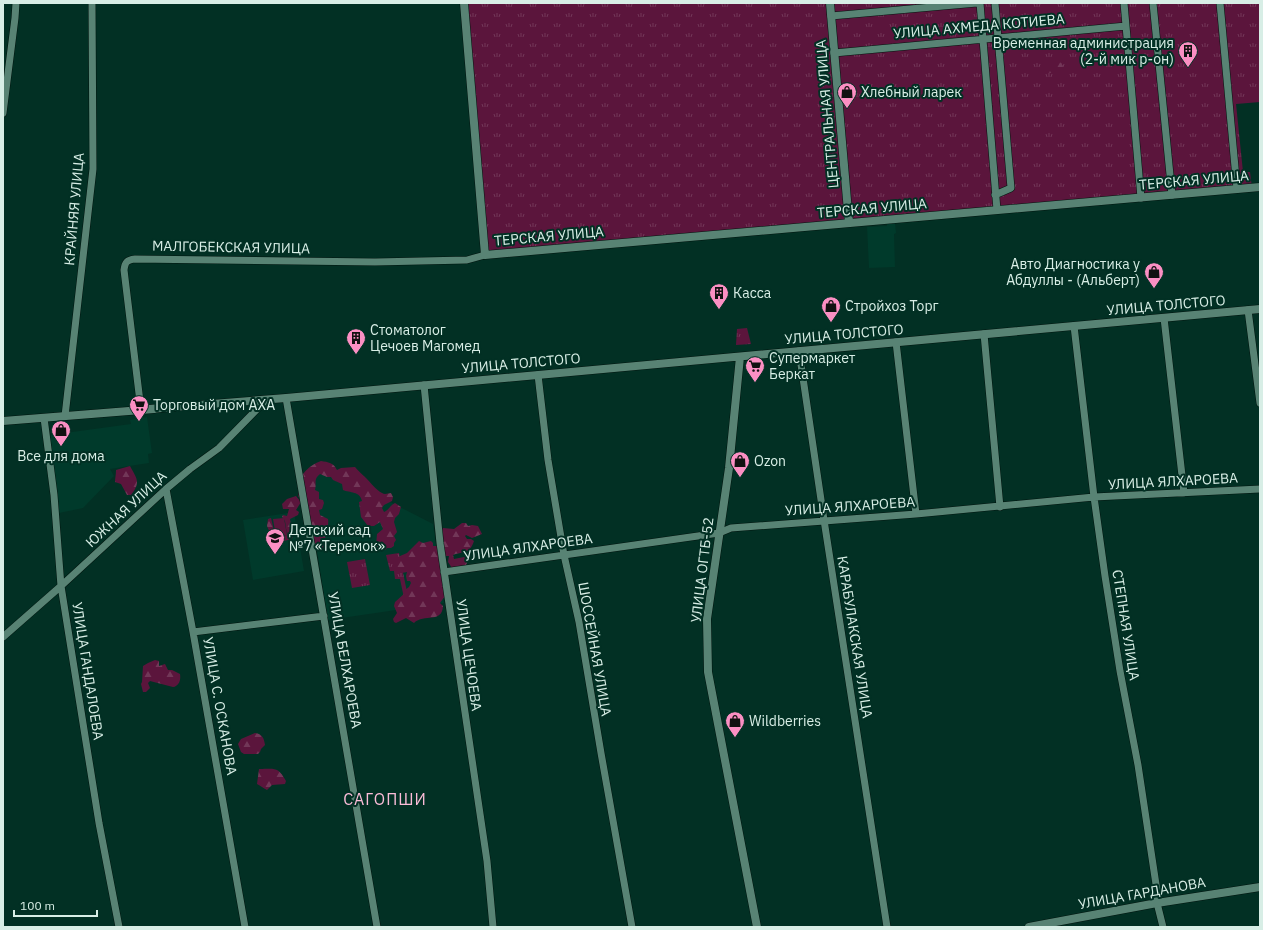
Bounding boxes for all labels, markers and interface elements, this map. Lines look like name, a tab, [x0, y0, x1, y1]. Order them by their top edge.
street label: УЛИЦА АХМЕДА КОТИЕВА	[893, 10, 1065, 42]
place label: Временная администрация (2-й мик р-он)	[993, 34, 1174, 68]
street label: ЦЕНТРАЛЬНАЯ УЛИЦА	[812, 39, 842, 189]
building icon: Временная администрация (2-й мик р-он)	[1177, 40, 1199, 68]
shop icon: Хлебный ларек	[836, 81, 858, 109]
place label: Хлебный ларек	[861, 83, 962, 101]
street label: КРАЙНЯЯ УЛИЦА	[59, 152, 88, 266]
street label: ТЕРСКАЯ УЛИЦА	[1138, 166, 1250, 194]
street label: ТЕРСКАЯ УЛИЦА	[816, 194, 928, 222]
street label: ТЕРСКАЯ УЛИЦА	[493, 222, 605, 250]
street label: МАЛГОБЕКСКАЯ УЛИЦА	[152, 237, 310, 257]
place label: Авто Диагностика у Абдуллы - (Альберт)	[1006, 255, 1140, 289]
shop icon: Авто Диагностика у Абдуллы - (Альберт)	[1143, 261, 1165, 289]
building icon: Касса	[708, 282, 730, 310]
place label: Касса	[733, 284, 772, 302]
street label: УЛИЦА ТОЛСТОГО	[1106, 291, 1226, 319]
shop icon: Стройхоз Торг	[820, 295, 842, 323]
place label: Стройхоз Торг	[845, 297, 939, 315]
street label: УЛИЦА ТОЛСТОГО	[784, 320, 904, 348]
place label: Стоматолог Цечоев Магомед	[370, 321, 480, 355]
building icon: Стоматолог Цечоев Магомед	[345, 327, 367, 355]
street label: УЛИЦА ТОЛСТОГО	[461, 349, 581, 377]
place label: Супермаркет Беркат	[769, 349, 856, 383]
supermarket icon: Супермаркет Беркат	[744, 355, 766, 383]
supermarket icon: Торговый дом АХА	[128, 394, 150, 422]
place label: Торговый дом АХА	[153, 396, 275, 414]
shop icon: Все для дома	[50, 419, 72, 447]
place label: Все для дома	[17, 447, 105, 465]
shop icon: Ozon	[729, 450, 751, 478]
place label: Ozon	[754, 452, 786, 470]
street label: ЮЖНАЯ УЛИЦА	[82, 467, 170, 551]
street label: УЛИЦА ЯЛХАРОЕВА	[1107, 469, 1239, 493]
street label: УЛИЦА ЯЛХАРОЕВА	[784, 492, 916, 520]
street label: УЛИЦА ОГТБ-52	[687, 516, 717, 624]
place label: Детский сад №7 «Теремок»	[289, 521, 385, 555]
school or university icon: Детский сад №7 «Теремок»	[264, 527, 286, 555]
street label: УЛИЦА ЯЛХАРОЕВА	[462, 529, 594, 565]
street label: КАРАБУЛАКСКАЯ УЛИЦА	[833, 554, 877, 720]
street label: СТЕПНАЯ УЛИЦА	[1108, 568, 1144, 682]
street label: ШОССЕЙНАЯ УЛИЦА	[574, 580, 617, 718]
street label: УЛИЦА БЕЛХАРОЕВА	[324, 590, 366, 730]
street label: УЛИЦА ЦЕЧОЕВА	[452, 598, 486, 712]
street label: УЛИЦА ГАНДАЛОЕВА	[68, 601, 108, 741]
street label: УЛИЦА С. ОСКАНОВА	[199, 636, 241, 776]
shop icon: Wildberries	[724, 710, 746, 738]
place label: Wildberries	[749, 712, 821, 730]
district label: САГОПШИ	[343, 789, 427, 809]
street label: УЛИЦА ГАРДАНОВА	[1077, 873, 1207, 913]
scale bar	[14, 892, 97, 918]
text: 100 m	[20, 898, 55, 913]

